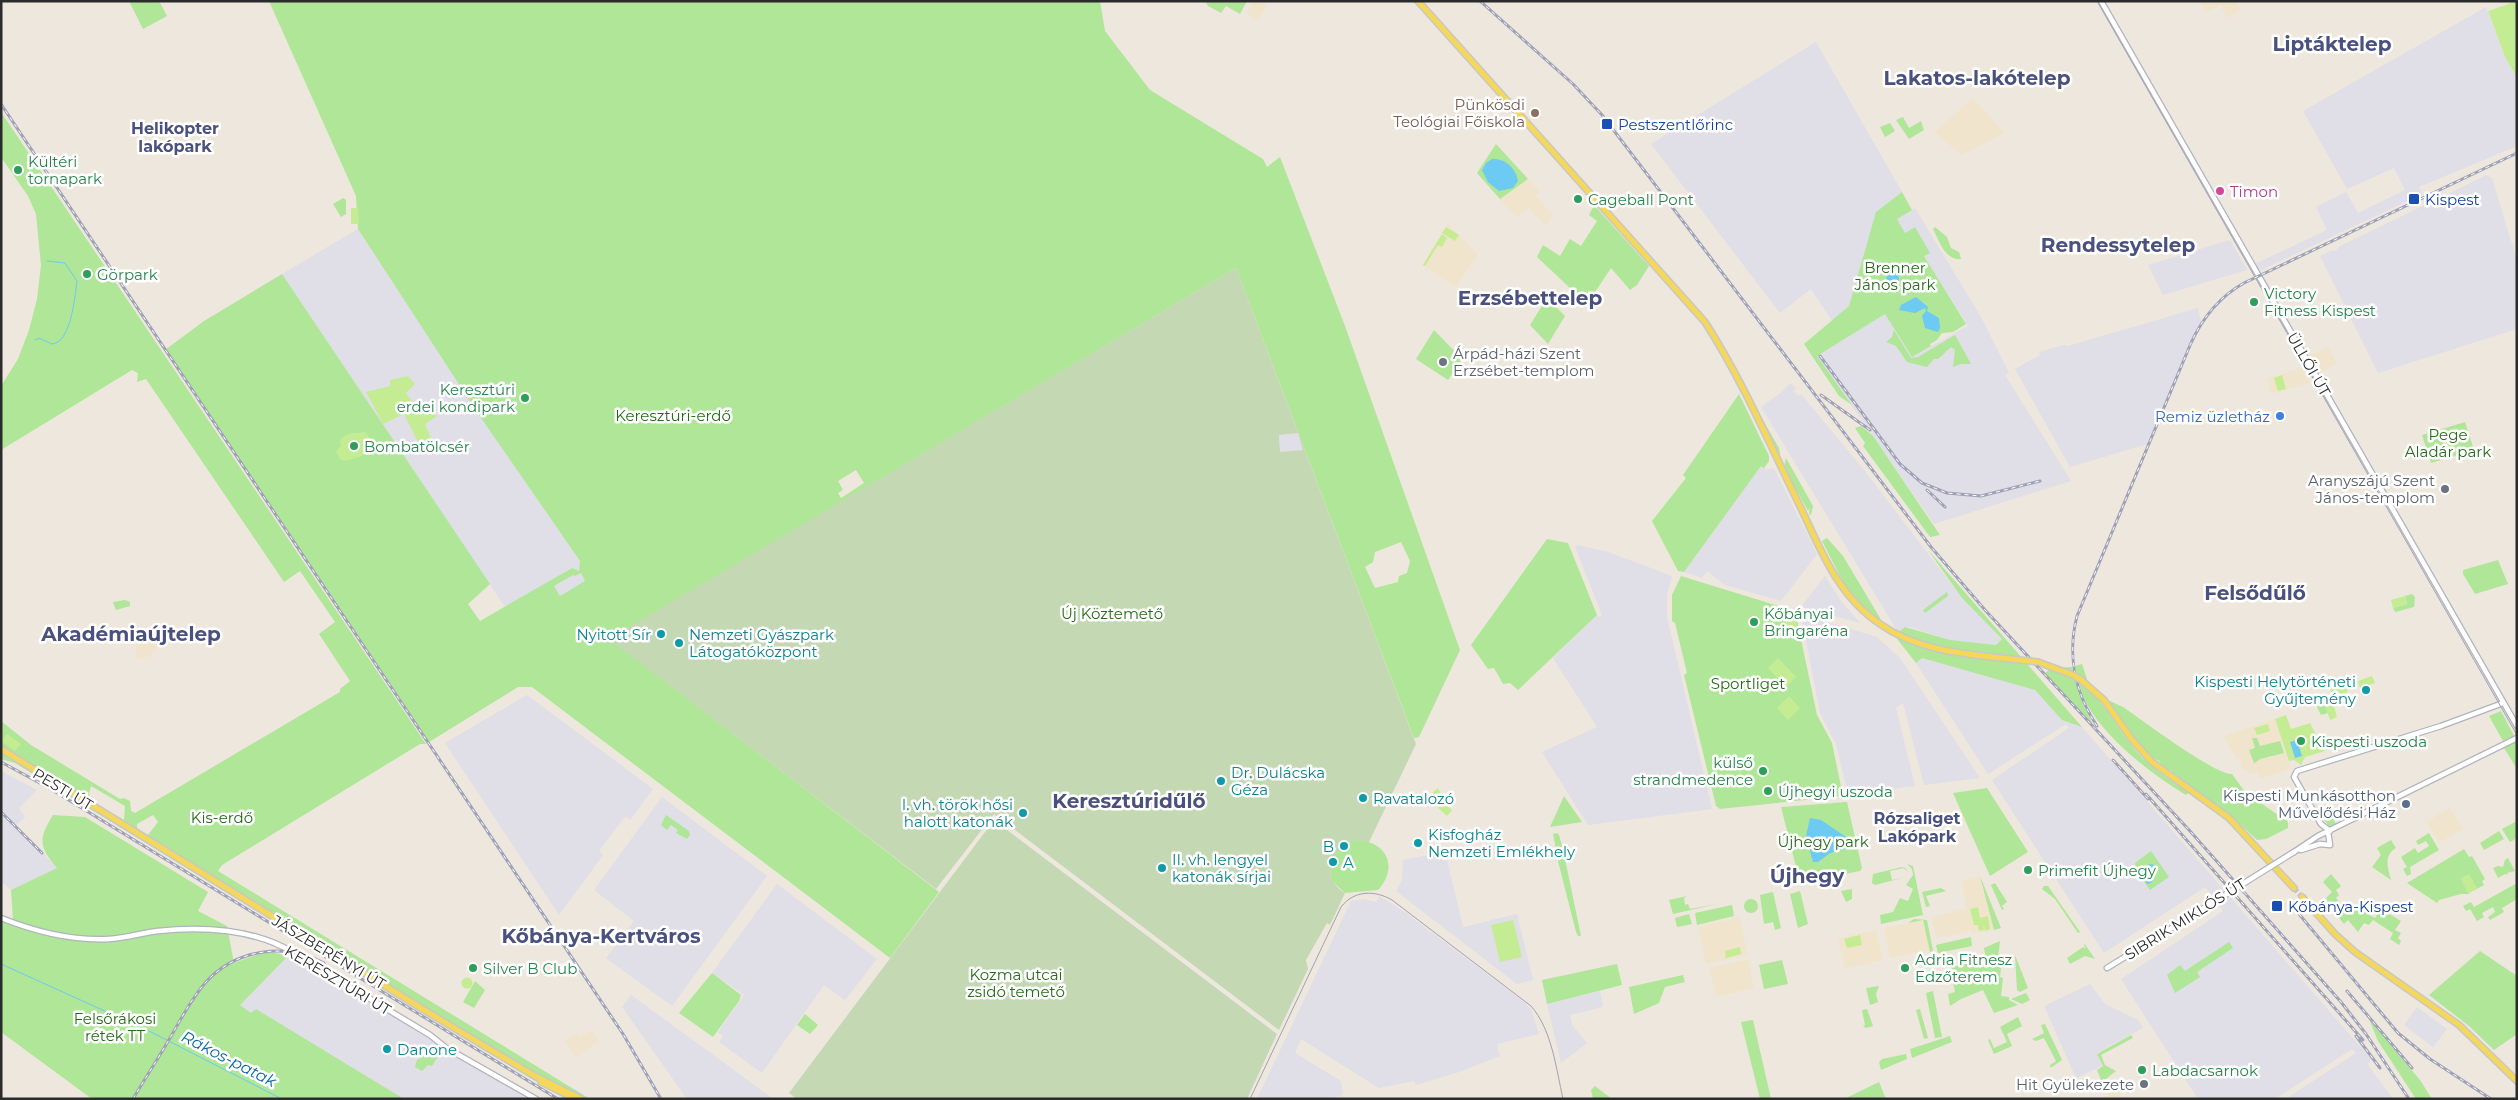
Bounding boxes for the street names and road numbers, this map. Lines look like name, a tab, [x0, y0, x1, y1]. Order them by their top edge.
street label: ÜLLŐI ÚT	[2283, 329, 2335, 400]
street label: PESTI ÚT	[29, 764, 97, 815]
street label: SIBRIK MIKLÓS ÚT	[2121, 874, 2249, 964]
street label: JÁSZBERÉNYI ÚT	[268, 910, 390, 994]
street label: KERESZTÚRI ÚT	[281, 941, 395, 1019]

